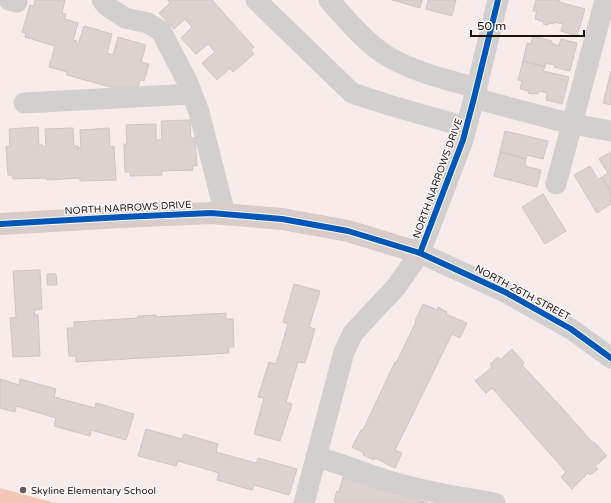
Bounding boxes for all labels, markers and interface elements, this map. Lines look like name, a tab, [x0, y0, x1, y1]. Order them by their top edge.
scale bar	[471, 12, 584, 38]
text: 50 m	[477, 19, 506, 33]
street label: NORTH NARROWS DRIVE	[411, 117, 465, 240]
street label: NORTH NARROWS DRIVE	[64, 199, 192, 217]
street label: NORTH 26TH STREET	[473, 263, 572, 323]
marker: Skyline Elementary School	[18, 485, 28, 495]
place label: Skyline Elementary School	[31, 485, 156, 497]

